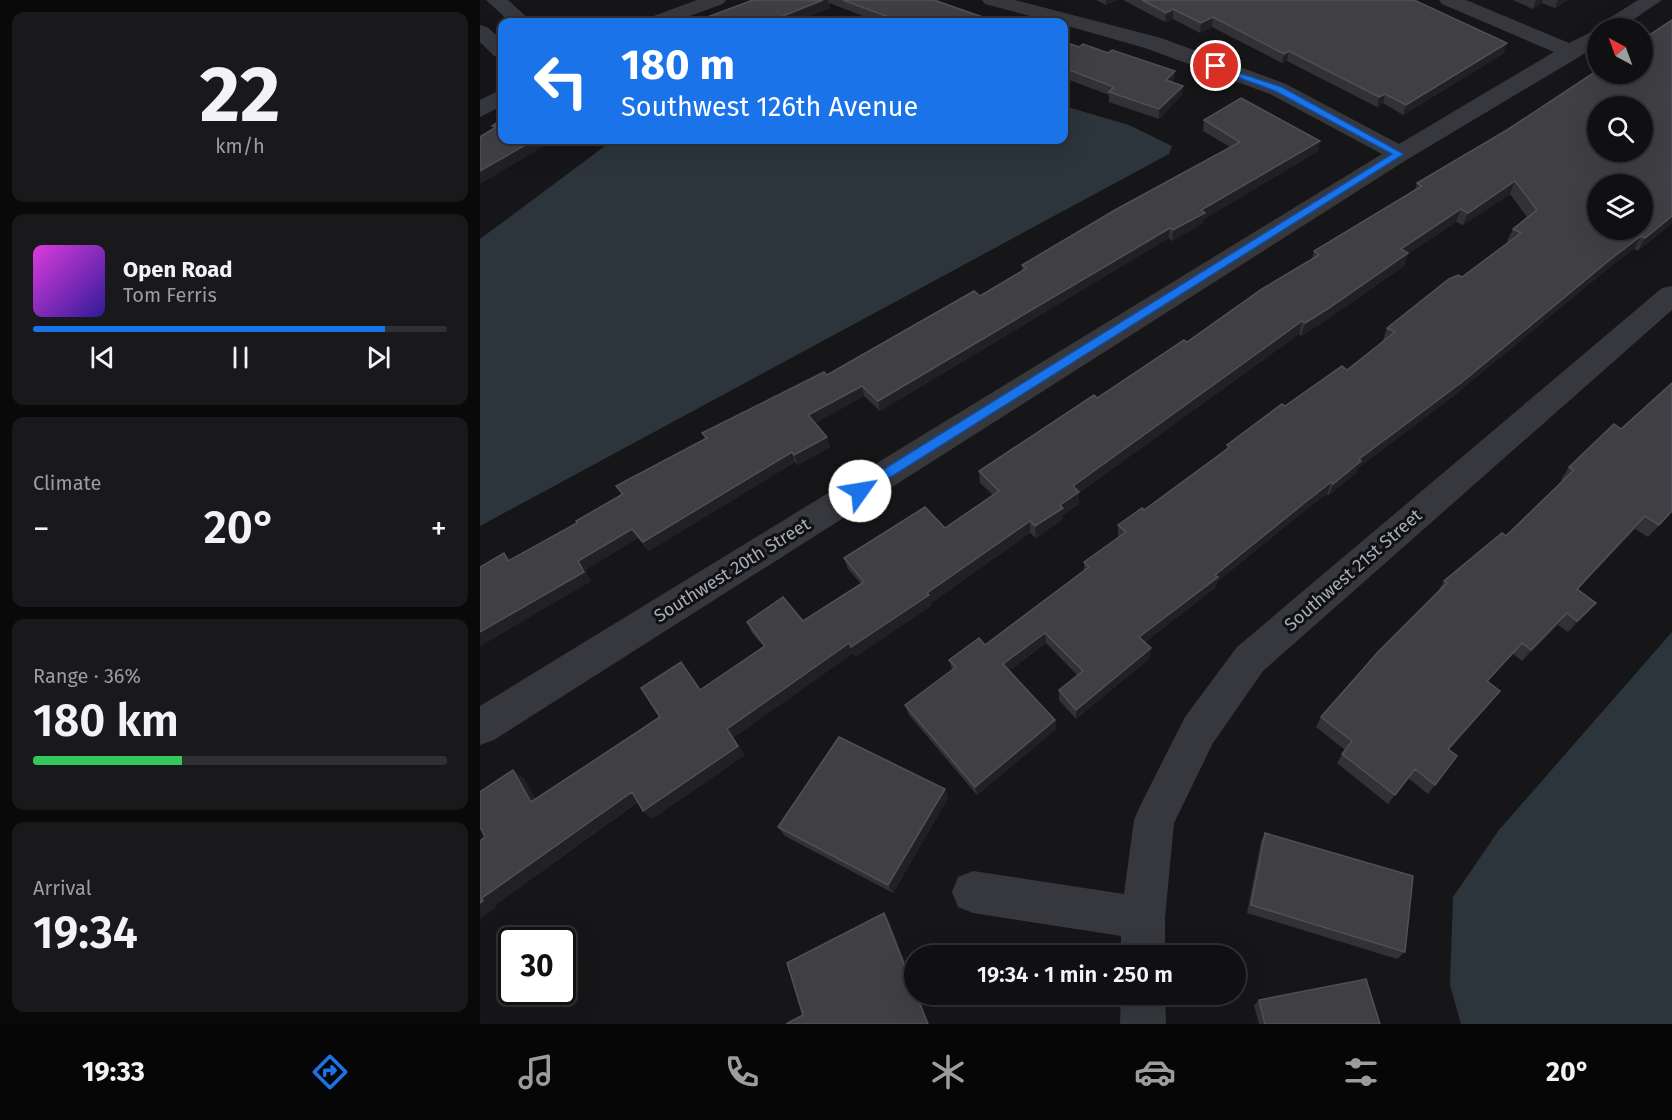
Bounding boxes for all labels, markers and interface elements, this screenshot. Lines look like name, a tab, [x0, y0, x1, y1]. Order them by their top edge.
north arrow	[1587, 18, 1653, 84]
map controls	[1587, 18, 1653, 240]
text: 180 m	[621, 40, 735, 90]
pin	[1190, 40, 1241, 91]
icon: left	[522, 42, 600, 120]
text: 22	[200, 48, 280, 142]
icon: arrive	[1199, 49, 1232, 82]
text: Southwest 126th Avenue	[621, 91, 918, 123]
button: search	[1587, 96, 1653, 162]
text: km/h	[215, 134, 265, 158]
button: layers	[1587, 174, 1653, 240]
text: Open Road	[123, 256, 233, 283]
text: Tom Ferris	[123, 283, 217, 307]
icon: previous	[86, 341, 119, 374]
icon: pause	[224, 341, 257, 374]
icon: next	[362, 341, 395, 374]
position arrow	[828, 459, 892, 523]
text: Climate	[33, 471, 101, 495]
text: 20°	[204, 501, 276, 555]
street label: Southwest 21st Street	[1280, 504, 1427, 636]
text: −	[33, 509, 50, 549]
text: +	[431, 509, 447, 549]
street label: Southwest 20th Street	[650, 513, 815, 627]
text: Range · 36%	[33, 664, 141, 688]
text: 180 km	[33, 694, 179, 748]
text: Arrival	[33, 876, 92, 900]
text: 19:34	[33, 906, 138, 960]
speed limit sign: 30	[498, 927, 576, 1005]
text: 19:34 · 1 min · 250 m	[977, 961, 1173, 988]
icon: directions	[309, 1051, 351, 1093]
icon: music	[515, 1051, 557, 1093]
icon: phone	[721, 1051, 763, 1093]
icon: climate	[927, 1051, 969, 1093]
icon: car	[1134, 1051, 1176, 1093]
icon: filters	[1340, 1051, 1382, 1093]
text: 19:33	[82, 1056, 145, 1088]
text: 20°	[1546, 1056, 1590, 1088]

